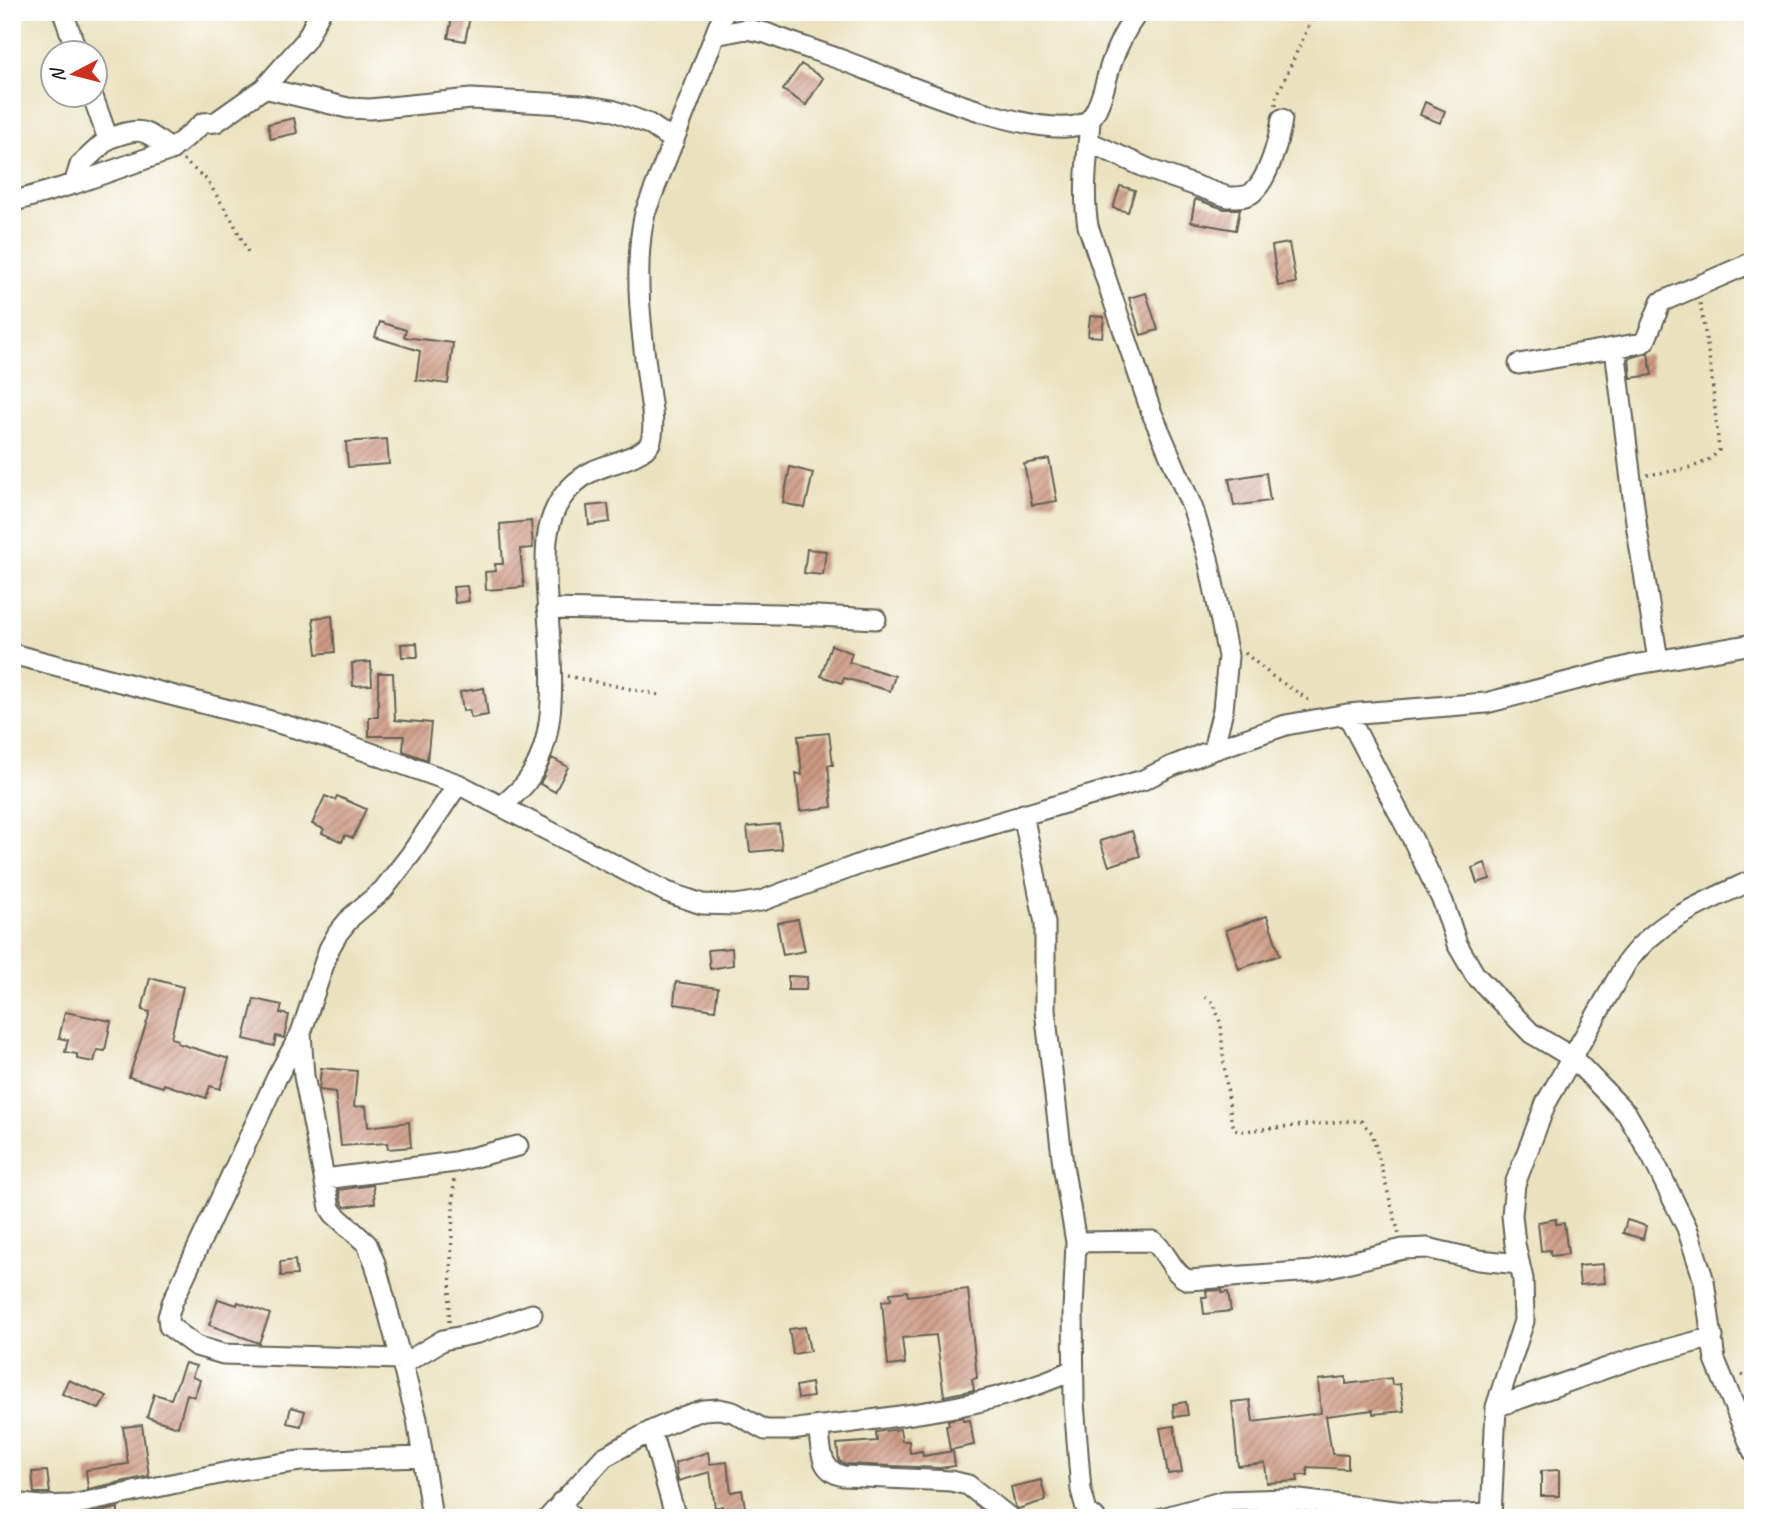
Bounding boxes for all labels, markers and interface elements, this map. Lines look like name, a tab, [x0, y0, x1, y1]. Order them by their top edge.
north arrow	[38, 38, 108, 108]
text: N	[45, 65, 71, 83]

